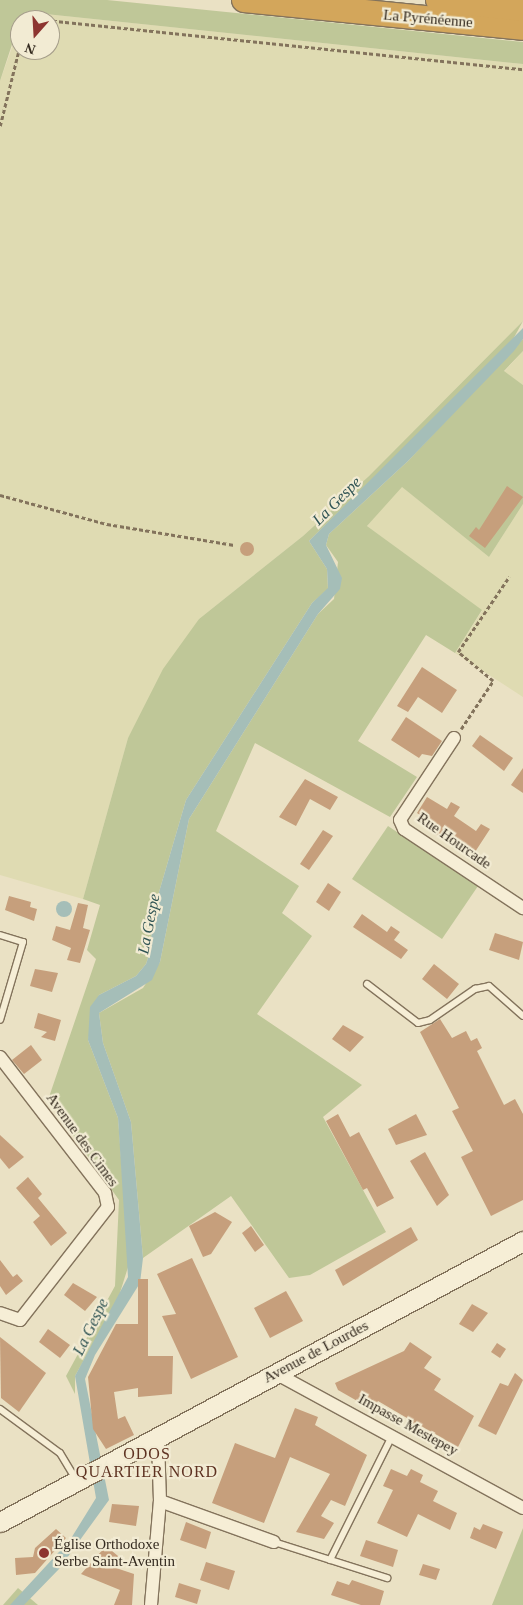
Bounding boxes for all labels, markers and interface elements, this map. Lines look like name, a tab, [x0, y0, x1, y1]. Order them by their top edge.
street label: La Pyrénéenne	[383, 6, 473, 32]
north arrow	[10, 10, 60, 60]
text: N	[23, 40, 38, 57]
water label: La Gespe	[309, 473, 365, 529]
street label: Rue Hourcade	[414, 809, 494, 873]
water label: La Gespe	[134, 892, 164, 956]
street label: Avenue des Cimes	[42, 1090, 122, 1190]
water label: La Gespe	[69, 1295, 113, 1359]
street label: Avenue de Lourdes	[260, 1317, 372, 1387]
street label: Impasse Mestepey	[355, 1390, 461, 1460]
district label: ODOS QUARTIER NORD	[74, 1444, 220, 1482]
place label: Église Orthodoxe Serbe Saint-Aventin	[54, 1535, 175, 1570]
marker: Église Orthodoxe Serbe Saint-Aventin	[38, 1547, 50, 1559]

